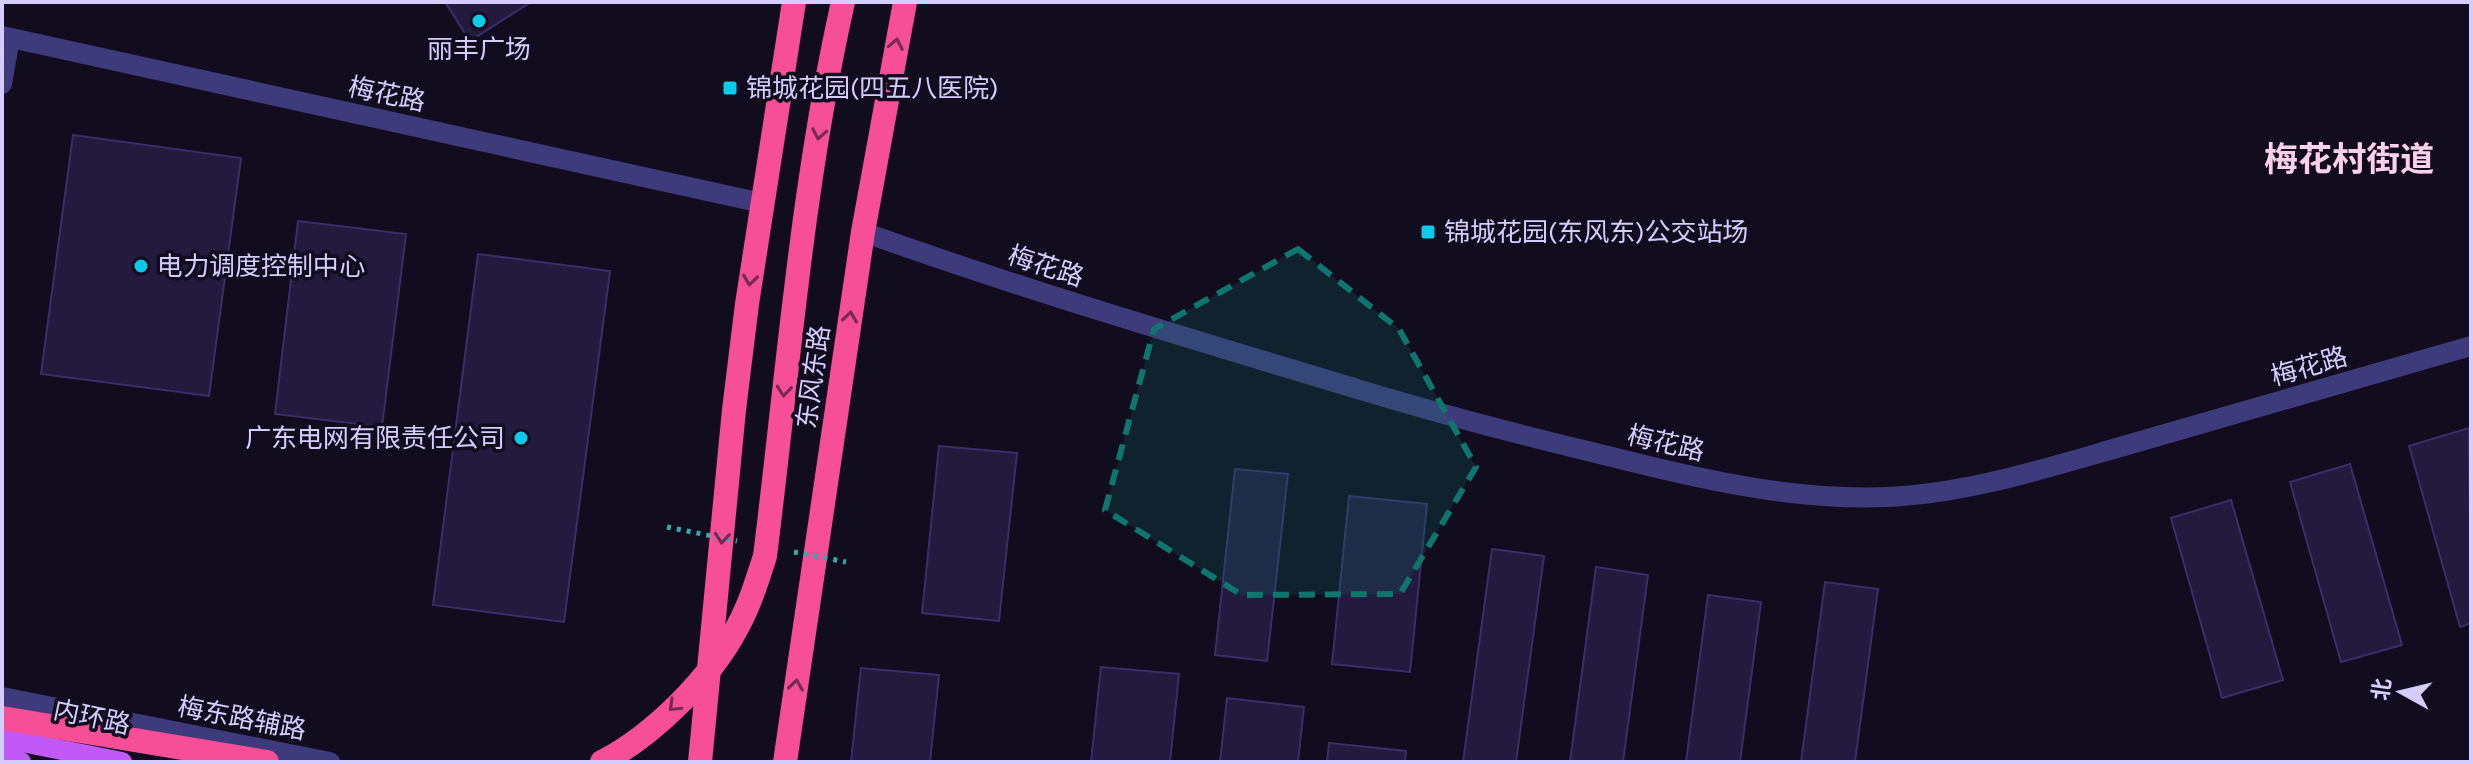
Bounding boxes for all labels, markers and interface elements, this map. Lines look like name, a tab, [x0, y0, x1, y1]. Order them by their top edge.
marker: 丽丰广场	[470, 12, 488, 30]
place label: 丽丰广场	[427, 34, 531, 65]
one-way arrow	[887, 38, 904, 52]
street label: 梅花路	[346, 71, 428, 118]
place label: 锦城花园(四五八医院)	[746, 73, 999, 104]
marker: 锦城花园(四五八医院)	[721, 79, 739, 97]
one-way arrow	[811, 127, 828, 140]
district label: 梅花村街道	[2264, 140, 2434, 180]
place label: 锦城花园(东风东)公交站场	[1444, 217, 1749, 248]
marker: 锦城花园(东风东)公交站场	[1419, 223, 1437, 241]
street label: 梅花路	[1004, 240, 1088, 293]
place label: 电力调度控制中心	[157, 251, 365, 282]
marker: 电力调度控制中心	[132, 257, 150, 275]
one-way arrow	[742, 273, 759, 287]
one-way arrow	[841, 310, 858, 324]
street label: 东风东路	[791, 323, 836, 431]
street label: 梅花路	[2267, 341, 2351, 392]
one-way arrow	[776, 385, 793, 398]
street label: 梅花路	[1624, 420, 1707, 467]
place label: 广东电网有限责任公司	[245, 423, 505, 454]
marker: 广东电网有限责任公司	[512, 429, 530, 447]
one-way arrow	[714, 532, 731, 545]
north arrow	[2361, 652, 2441, 732]
text: 北	[2368, 677, 2397, 702]
one-way arrow	[787, 678, 804, 692]
street label: 梅东路辅路	[175, 691, 309, 746]
street label: 内环路	[51, 694, 133, 741]
one-way arrow	[669, 697, 683, 711]

